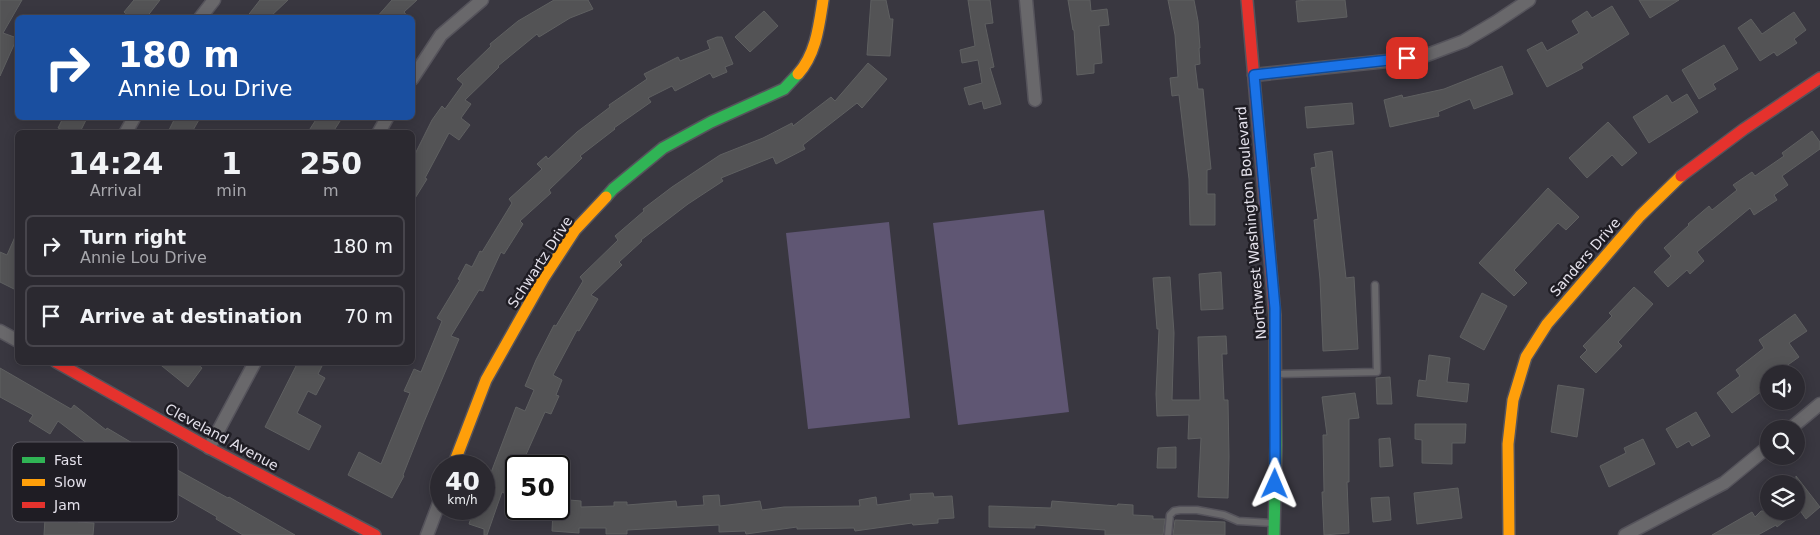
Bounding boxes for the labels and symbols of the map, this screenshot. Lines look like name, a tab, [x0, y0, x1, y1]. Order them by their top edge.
pin	[1386, 37, 1428, 79]
street label: Northwest Washington Boulevard	[1233, 106, 1269, 340]
street label: Schwartz Drive	[504, 213, 576, 311]
street label: Sanders Drive	[1547, 215, 1623, 299]
street label: Cleveland Avenue	[163, 400, 281, 474]
legend	[12, 442, 178, 522]
text: Fast	[54, 452, 83, 468]
speed limit sign: 50	[505, 455, 570, 520]
position arrow	[1248, 457, 1300, 509]
text: Slow	[54, 474, 87, 490]
text: Jam	[53, 497, 80, 513]

